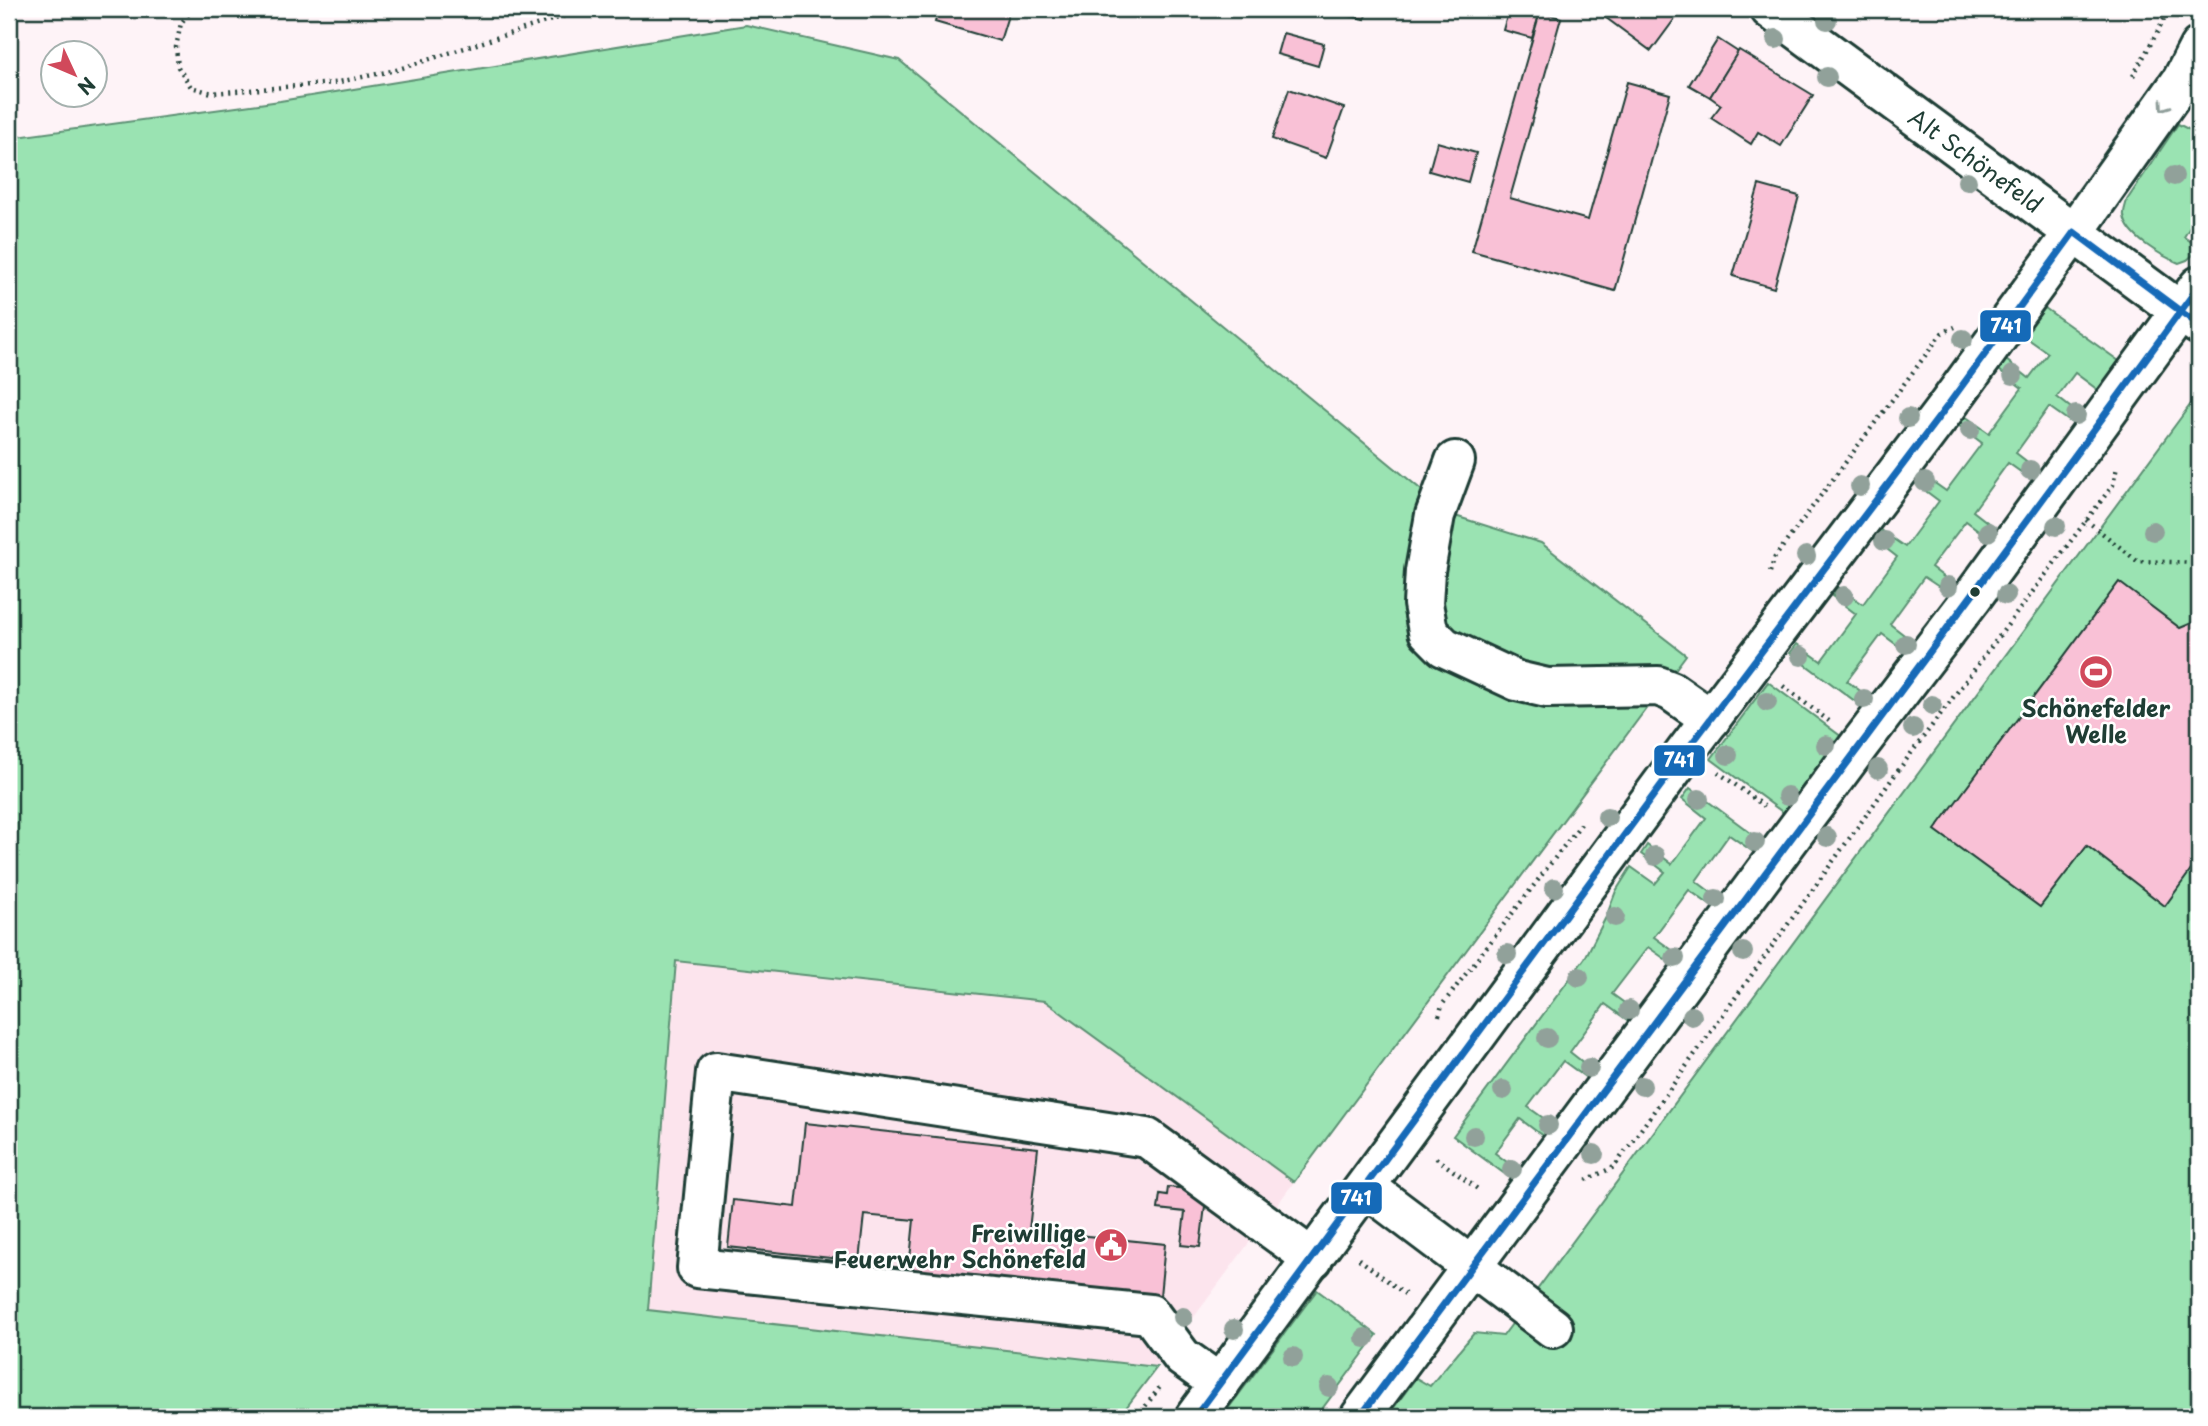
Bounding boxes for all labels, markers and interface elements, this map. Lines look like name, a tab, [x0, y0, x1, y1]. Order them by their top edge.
north arrow	[38, 38, 108, 108]
text: N	[72, 71, 102, 102]
one-way arrow	[2160, 98, 2172, 111]
street label: Alt Schönefeld	[1902, 99, 2050, 221]
line badge: 741	[1979, 309, 2032, 343]
text: 741	[1990, 311, 2022, 339]
unlabelled marker	[1968, 585, 1982, 599]
sports icon: Schönefelder Welle	[2077, 653, 2115, 691]
place label: Schönefelder Welle	[2022, 690, 2171, 751]
line badge: 741	[1653, 744, 1706, 777]
text: 741	[1663, 745, 1695, 773]
line badge: 741	[1330, 1181, 1383, 1215]
text: 741	[1340, 1183, 1372, 1211]
place label: Freiwillige Feuerwehr Schönefeld	[833, 1215, 1087, 1276]
public building icon: Freiwillige Feuerwehr Schönefeld	[1092, 1226, 1130, 1264]

